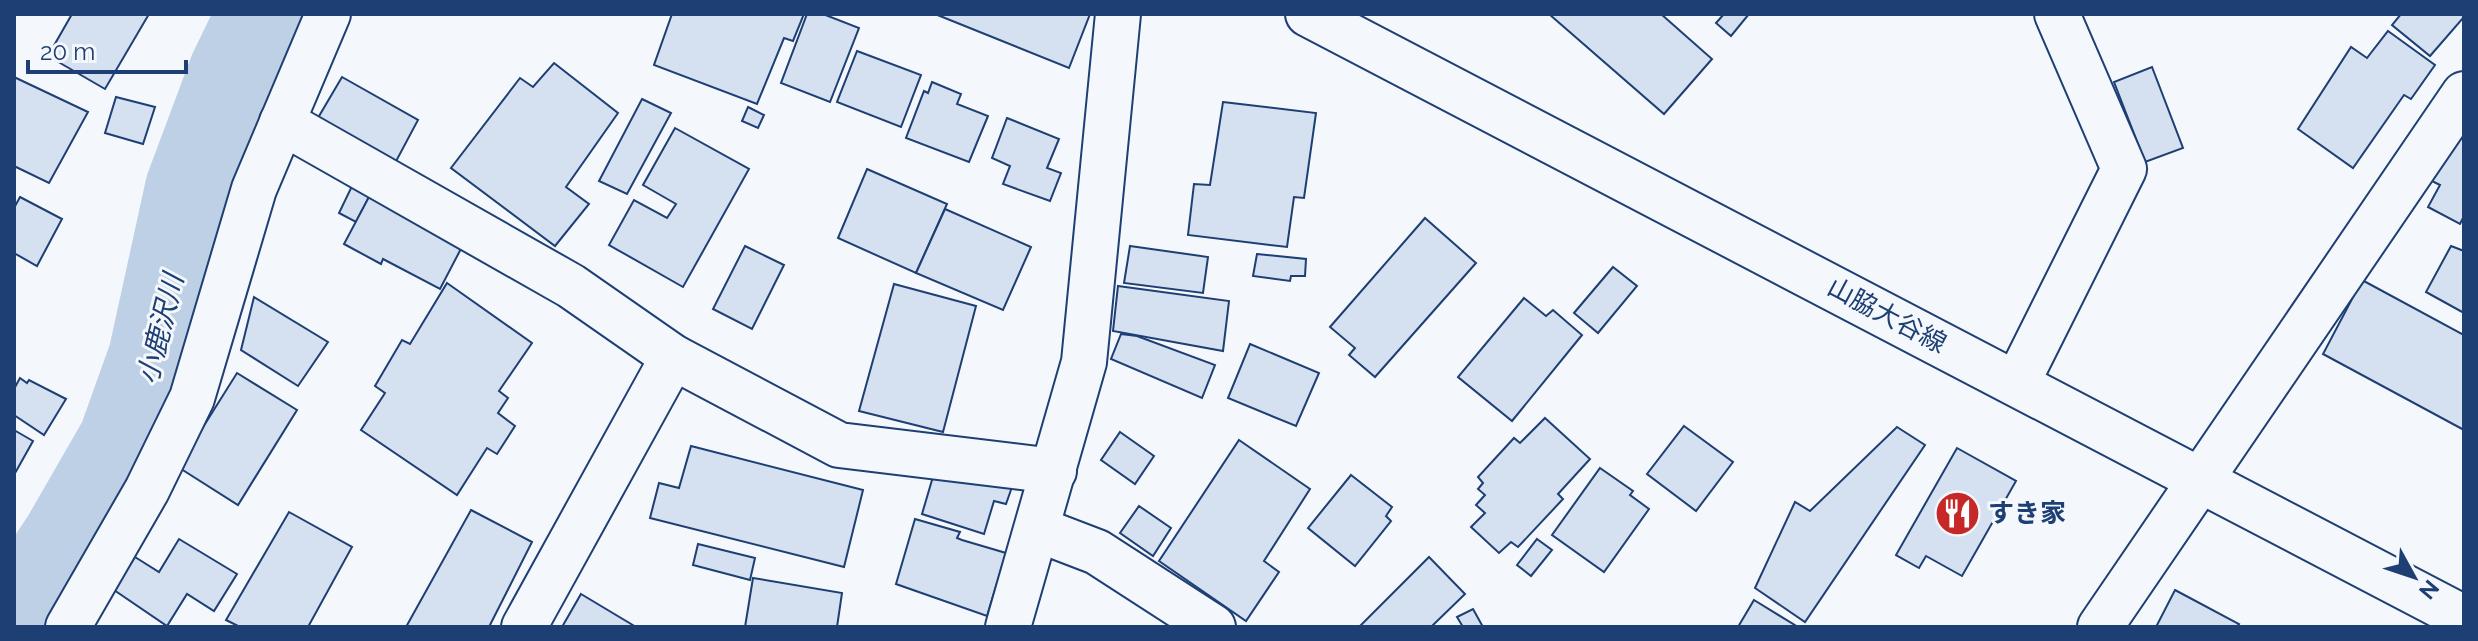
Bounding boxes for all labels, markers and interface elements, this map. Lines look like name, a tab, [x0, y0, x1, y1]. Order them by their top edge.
scale bar	[28, 24, 186, 74]
text: 20 m	[40, 37, 95, 66]
water label: 小鹿沢川	[131, 268, 191, 387]
street label: 山脇大谷線	[1823, 271, 1951, 359]
restaurant icon: すき家	[1933, 489, 1981, 537]
place label: すき家	[1988, 498, 2066, 528]
north arrow	[2374, 537, 2454, 617]
text: N	[2414, 575, 2445, 605]

